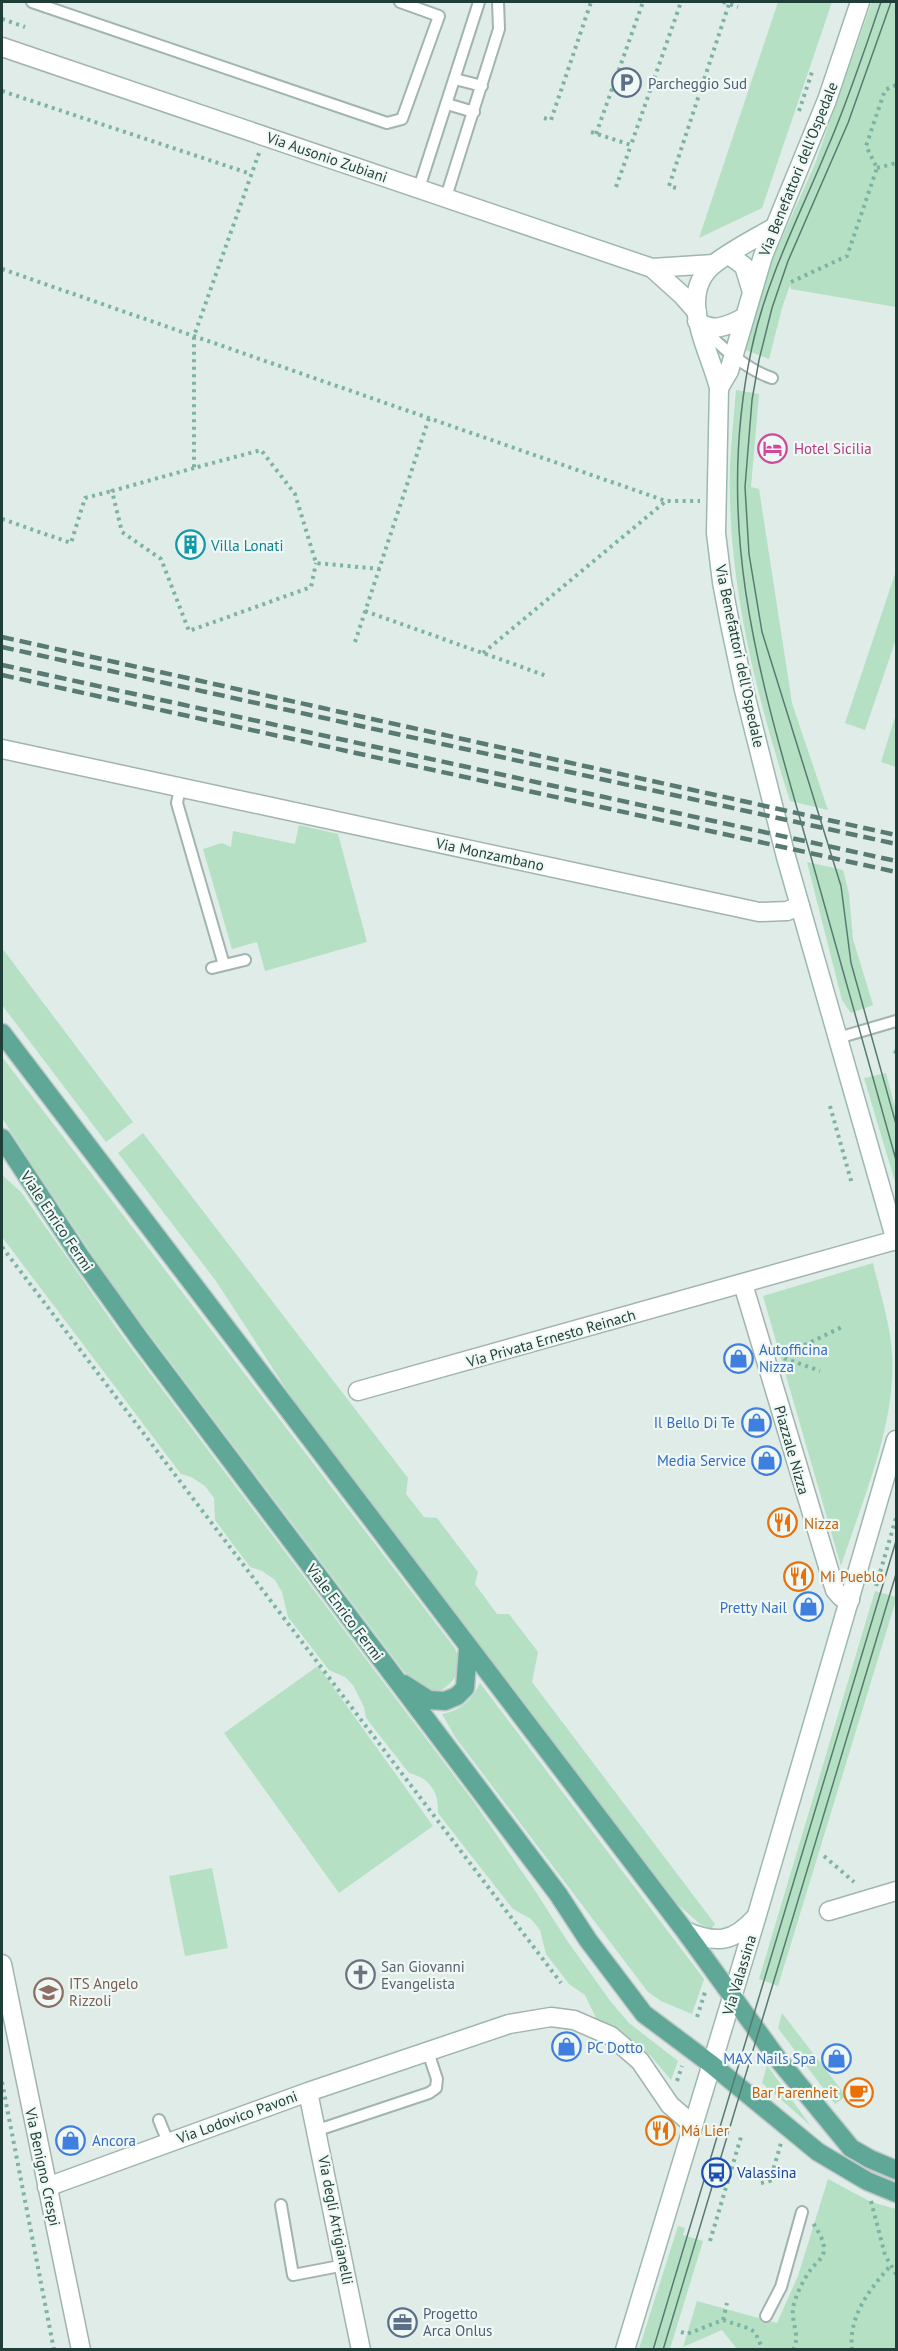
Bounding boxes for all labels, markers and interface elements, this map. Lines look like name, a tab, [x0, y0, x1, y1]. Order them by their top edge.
parking icon: Parcheggio Sud	[611, 67, 643, 99]
place label: Parcheggio Sud	[648, 74, 747, 93]
street label: Via Benefattori dell'Ospedale	[754, 79, 842, 260]
street label: Via Ausonio Zubiani	[263, 127, 390, 187]
hotel icon: Hotel Sicilia	[757, 432, 789, 464]
place label: Hotel Sicilia	[794, 439, 872, 458]
building icon: Villa Lonati	[174, 529, 206, 561]
place label: Villa Lonati	[210, 536, 283, 555]
street label: Via Benefattori dell'Ospedale	[711, 562, 769, 749]
street label: Via Monzambano	[433, 833, 546, 875]
street label: Viale Enrico Fermi	[16, 1167, 97, 1275]
street label: Via Privata Ernesto Reinach	[463, 1305, 638, 1372]
place label: Autofficina Nizza	[759, 1340, 828, 1376]
shop icon: Autofficina Nizza	[722, 1342, 754, 1374]
street label: Piazzale Nizza	[770, 1403, 814, 1497]
shop icon: Il Bello Di Te	[740, 1406, 772, 1438]
place label: Il Bello Di Te	[654, 1413, 735, 1432]
shop icon: Media Service	[751, 1444, 783, 1476]
place label: Media Service	[657, 1451, 746, 1470]
restaurant icon: Nizza	[767, 1507, 799, 1539]
place label: Nizza	[804, 1514, 839, 1533]
street label: Viale Enrico Fermi	[302, 1559, 388, 1664]
restaurant icon: Mi Pueblo	[783, 1560, 815, 1592]
place label: Mi Pueblo	[820, 1567, 884, 1586]
shop icon: Pretty Nail	[792, 1591, 824, 1623]
place label: Pretty Nail	[720, 1598, 788, 1617]
street label: Via Valassina	[718, 1933, 760, 2018]
place label: San Giovanni Evangelista	[381, 1957, 465, 1993]
church icon: San Giovanni Evangelista	[344, 1959, 376, 1991]
place label: ITS Angelo Rizzoli	[69, 1974, 138, 2010]
school or university icon: ITS Angelo Rizzoli	[32, 1976, 64, 2008]
shop icon: PC Dotto	[550, 2031, 582, 2063]
place label: PC Dotto	[587, 2038, 643, 2057]
shop icon: MAX Nails Spa	[821, 2042, 853, 2074]
place label: MAX Nails Spa	[723, 2049, 816, 2068]
cafe icon: Bar Farenheit	[843, 2076, 875, 2108]
place label: Bar Farenheit	[752, 2083, 838, 2102]
street label: Via Lodovico Pavoni	[173, 2086, 300, 2148]
street label: Via Benigno Crespi	[21, 2105, 65, 2228]
restaurant icon: Má Lier	[644, 2114, 676, 2146]
place label: Má Lier	[681, 2121, 729, 2140]
shop icon: Ancora	[55, 2124, 87, 2156]
place label: Ancora	[92, 2131, 136, 2150]
street label: Via degli Artigianelli	[314, 2153, 358, 2286]
bus stop icon: Valassina	[700, 2156, 732, 2188]
place label: Valassina	[736, 2163, 796, 2182]
place label: Progetto Arca Onlus	[423, 2304, 492, 2340]
office icon: Progetto Arca Onlus	[386, 2306, 418, 2338]

